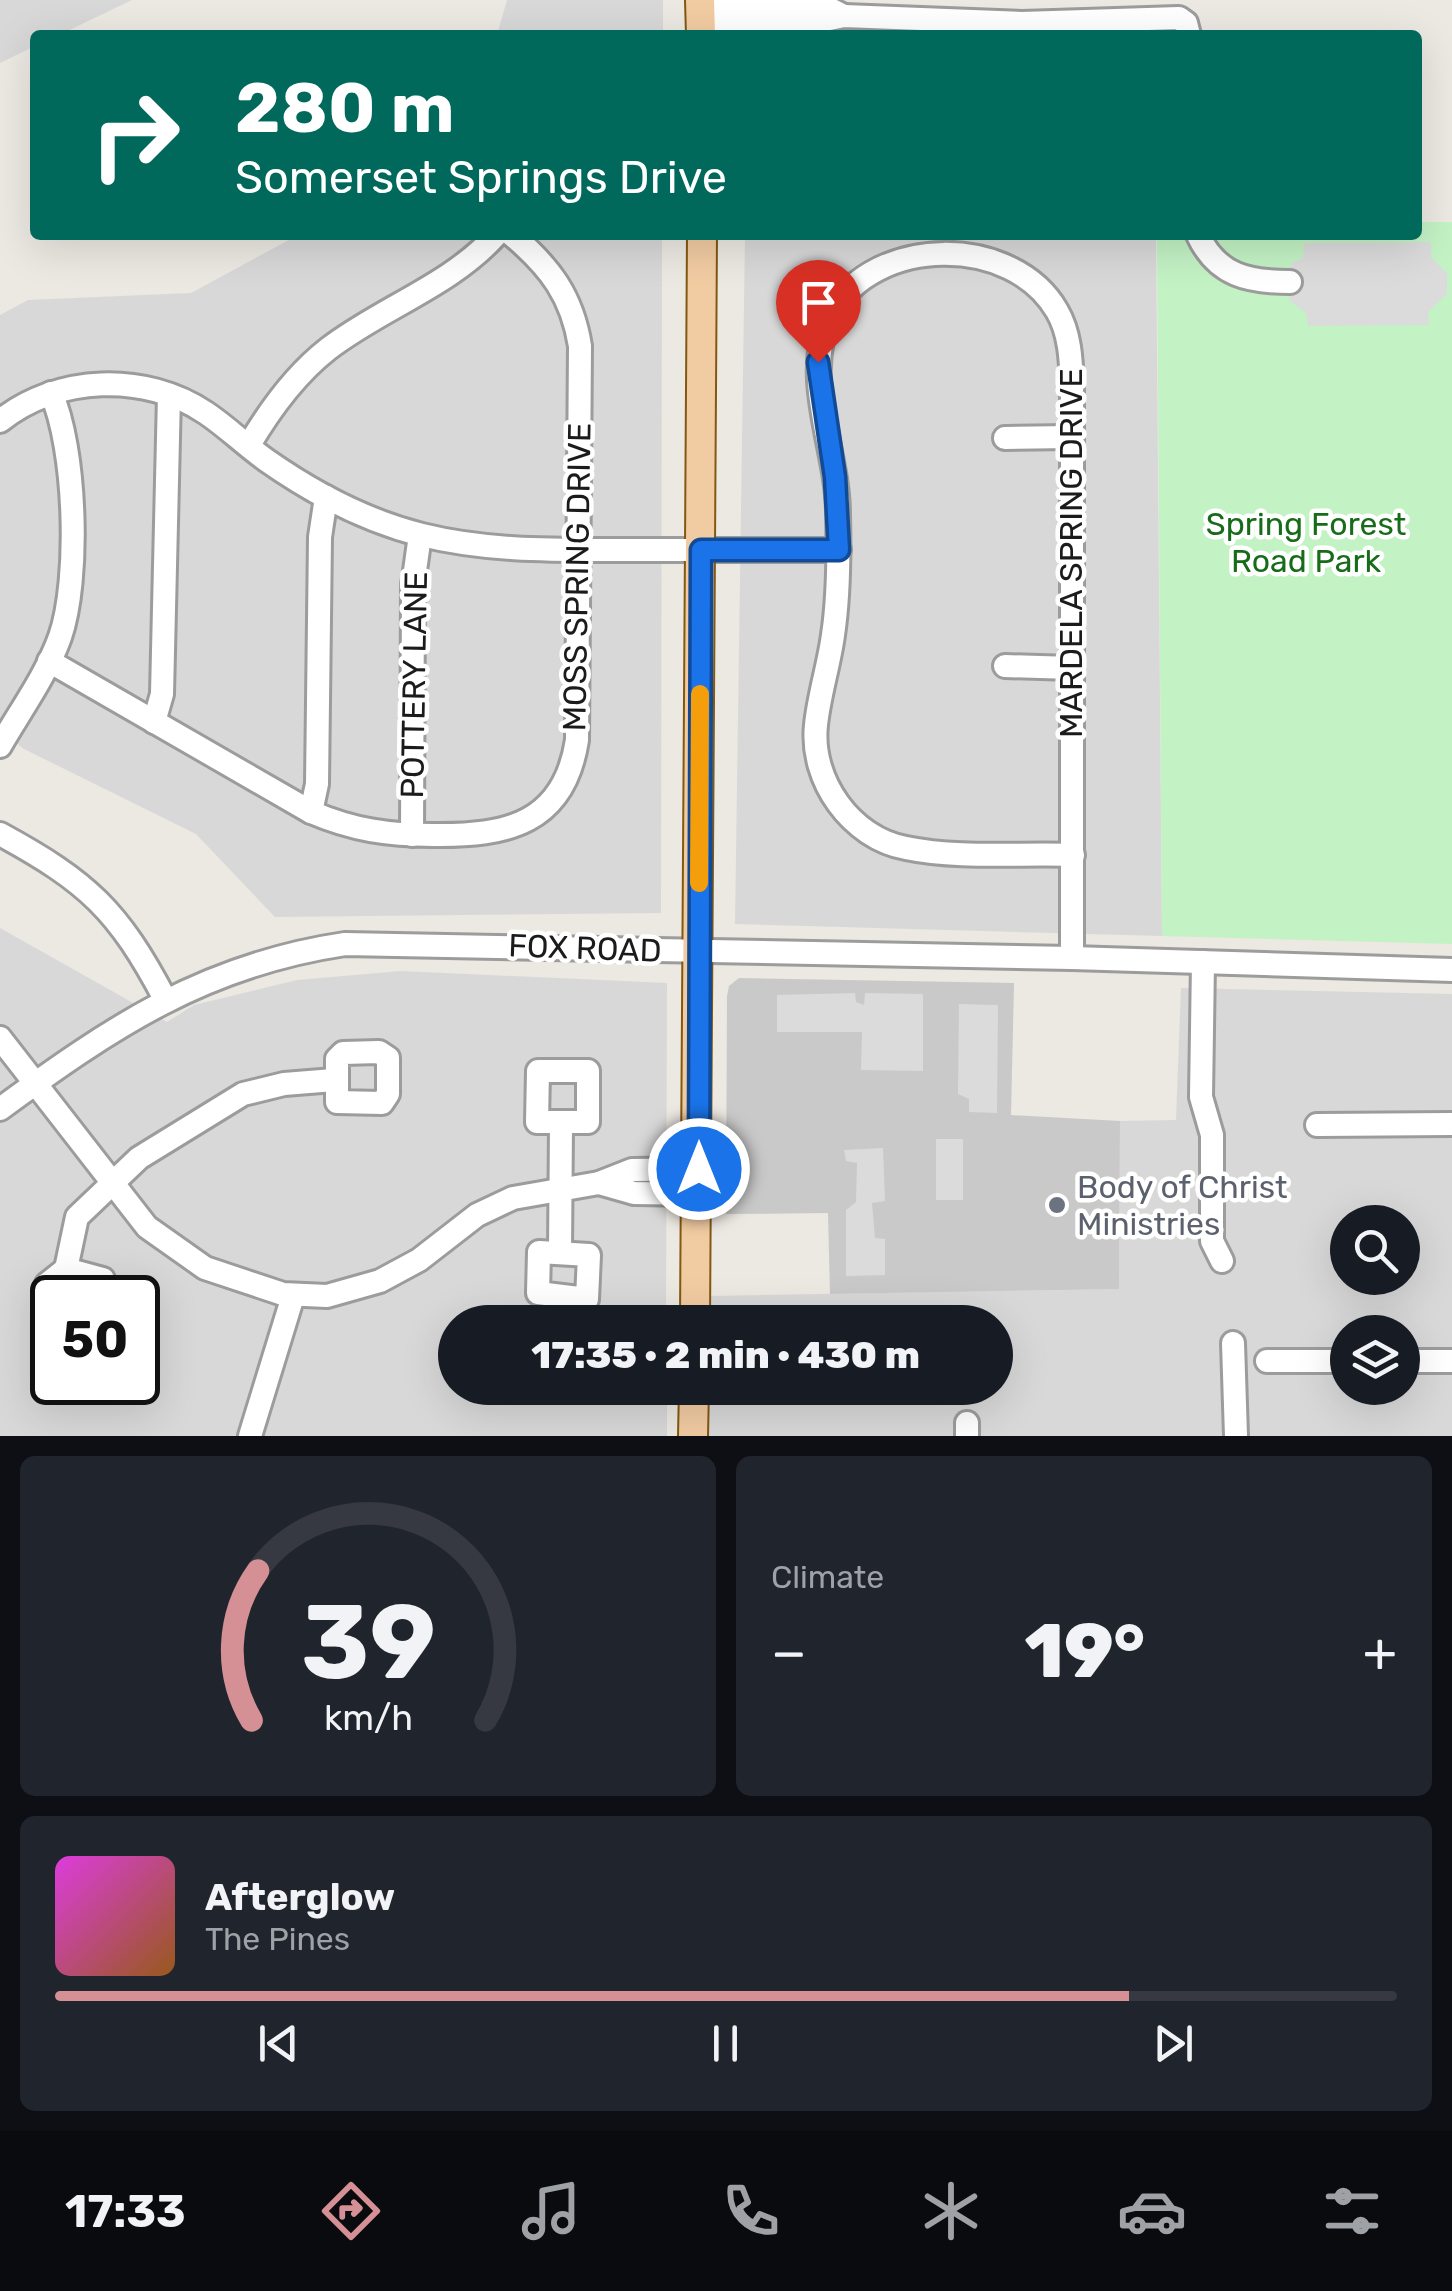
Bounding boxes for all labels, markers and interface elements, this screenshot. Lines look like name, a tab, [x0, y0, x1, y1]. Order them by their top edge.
text: 280 m	[235, 67, 455, 150]
icon: right	[70, 70, 200, 200]
text: Somerset Springs Drive	[235, 151, 727, 204]
pin	[776, 260, 861, 363]
icon: arrive	[791, 275, 846, 330]
street label: MARDELA SPRING DRIVE	[1052, 368, 1090, 738]
street label: MOSS SPRING DRIVE	[555, 422, 599, 732]
park label: Spring Forest Road Park	[1206, 505, 1406, 580]
street label: POTTERY LANE	[393, 571, 435, 799]
street label: FOX ROAD	[508, 926, 662, 970]
position arrow	[647, 1117, 751, 1221]
place label: Body of Christ Ministries	[1077, 1168, 1288, 1243]
marker: Body of Christ Ministries	[1046, 1194, 1068, 1216]
map controls	[1330, 1205, 1420, 1405]
button: search	[1330, 1205, 1420, 1295]
speed limit sign: 50	[30, 1275, 160, 1405]
button: layers	[1330, 1315, 1420, 1405]
text: 17:35 · 2 min · 430 m	[531, 1332, 920, 1378]
text: Climate	[771, 1558, 884, 1596]
text: 39	[300, 1581, 436, 1704]
text: 19°	[1024, 1607, 1145, 1696]
text: −	[771, 1620, 807, 1685]
text: +	[1363, 1620, 1397, 1685]
text: km/h	[323, 1697, 413, 1739]
text: Afterglow	[205, 1874, 395, 1920]
text: The Pines	[205, 1920, 350, 1958]
icon: previous	[251, 2016, 306, 2071]
icon: pause	[698, 2016, 753, 2071]
icon: next	[1146, 2016, 1201, 2071]
icon: directions	[316, 2176, 386, 2246]
icon: music	[516, 2176, 586, 2246]
icon: phone	[716, 2176, 786, 2246]
icon: climate	[916, 2176, 986, 2246]
icon: car	[1117, 2176, 1187, 2246]
icon: filters	[1317, 2176, 1387, 2246]
text: 17:33	[65, 2185, 186, 2238]

